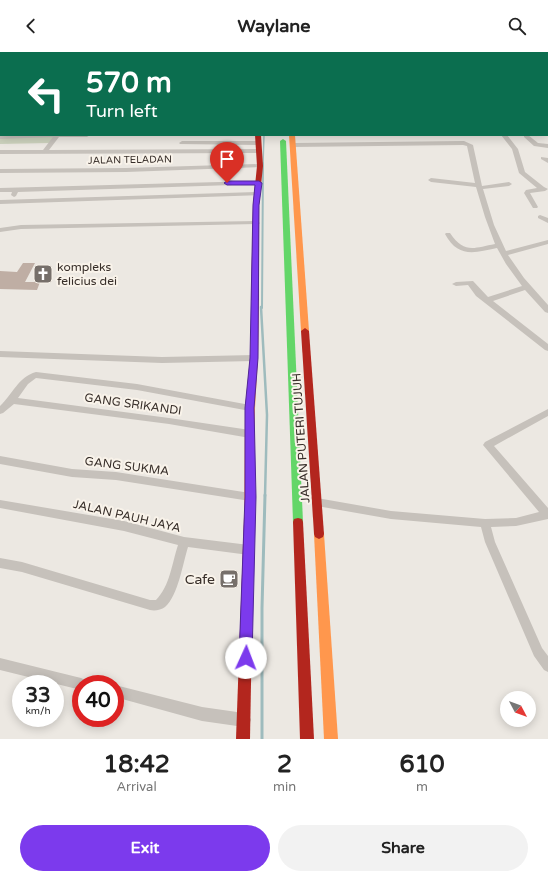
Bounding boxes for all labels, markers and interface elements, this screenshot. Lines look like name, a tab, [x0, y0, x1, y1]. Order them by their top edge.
icon: back	[20, 15, 42, 37]
text: Waylane	[238, 15, 310, 37]
icon: search	[506, 15, 528, 37]
text: 570 m	[86, 66, 172, 100]
icon: left	[20, 68, 72, 120]
text: Turn left	[86, 100, 158, 122]
pin	[210, 142, 244, 183]
icon: arrive	[216, 148, 238, 170]
street label: JALAN TELADAN	[88, 153, 172, 167]
place label: kompleks felicius dei	[57, 260, 117, 288]
church icon: kompleks felicius dei	[32, 263, 54, 285]
street label: JALAN PUTERI TUJUH	[289, 373, 313, 503]
street label: GANG SRIKANDI	[83, 390, 183, 418]
street label: GANG SUKMA	[84, 454, 170, 478]
street label: JALAN PAUH JAYA	[72, 497, 182, 535]
cafe icon: Cafe	[218, 568, 240, 590]
place label: Cafe	[185, 571, 215, 588]
position arrow	[225, 637, 267, 679]
speed limit sign: 40	[72, 675, 124, 727]
text: 33	[25, 684, 51, 708]
north arrow	[500, 691, 536, 727]
map controls	[500, 691, 536, 727]
text: km/h	[25, 705, 51, 717]
text: 18:42	[103, 750, 170, 779]
text: 2	[277, 750, 292, 779]
text: 610	[399, 750, 445, 779]
text: Arrival	[116, 779, 157, 795]
text: min	[273, 779, 296, 795]
text: m	[416, 779, 428, 795]
button: Exit	[20, 825, 270, 871]
button: Share	[278, 825, 528, 871]

